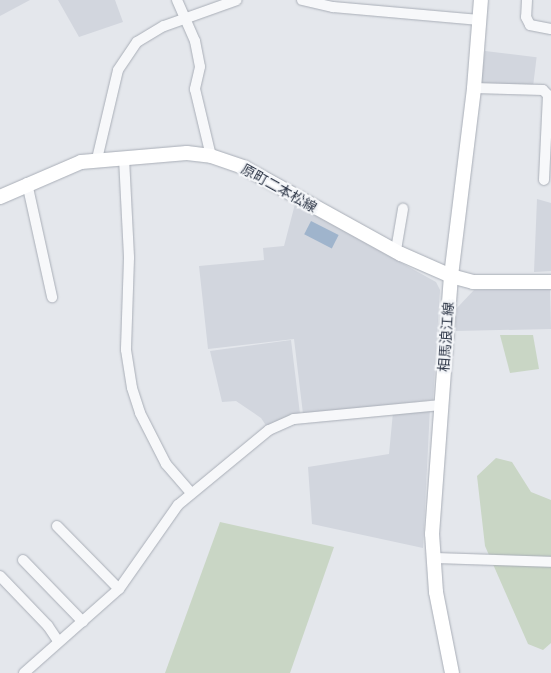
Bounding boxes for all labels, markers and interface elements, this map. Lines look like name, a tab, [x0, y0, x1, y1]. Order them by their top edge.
street label: 原町二本松線	[238, 160, 320, 216]
street label: 相馬浪江線	[435, 301, 457, 373]

